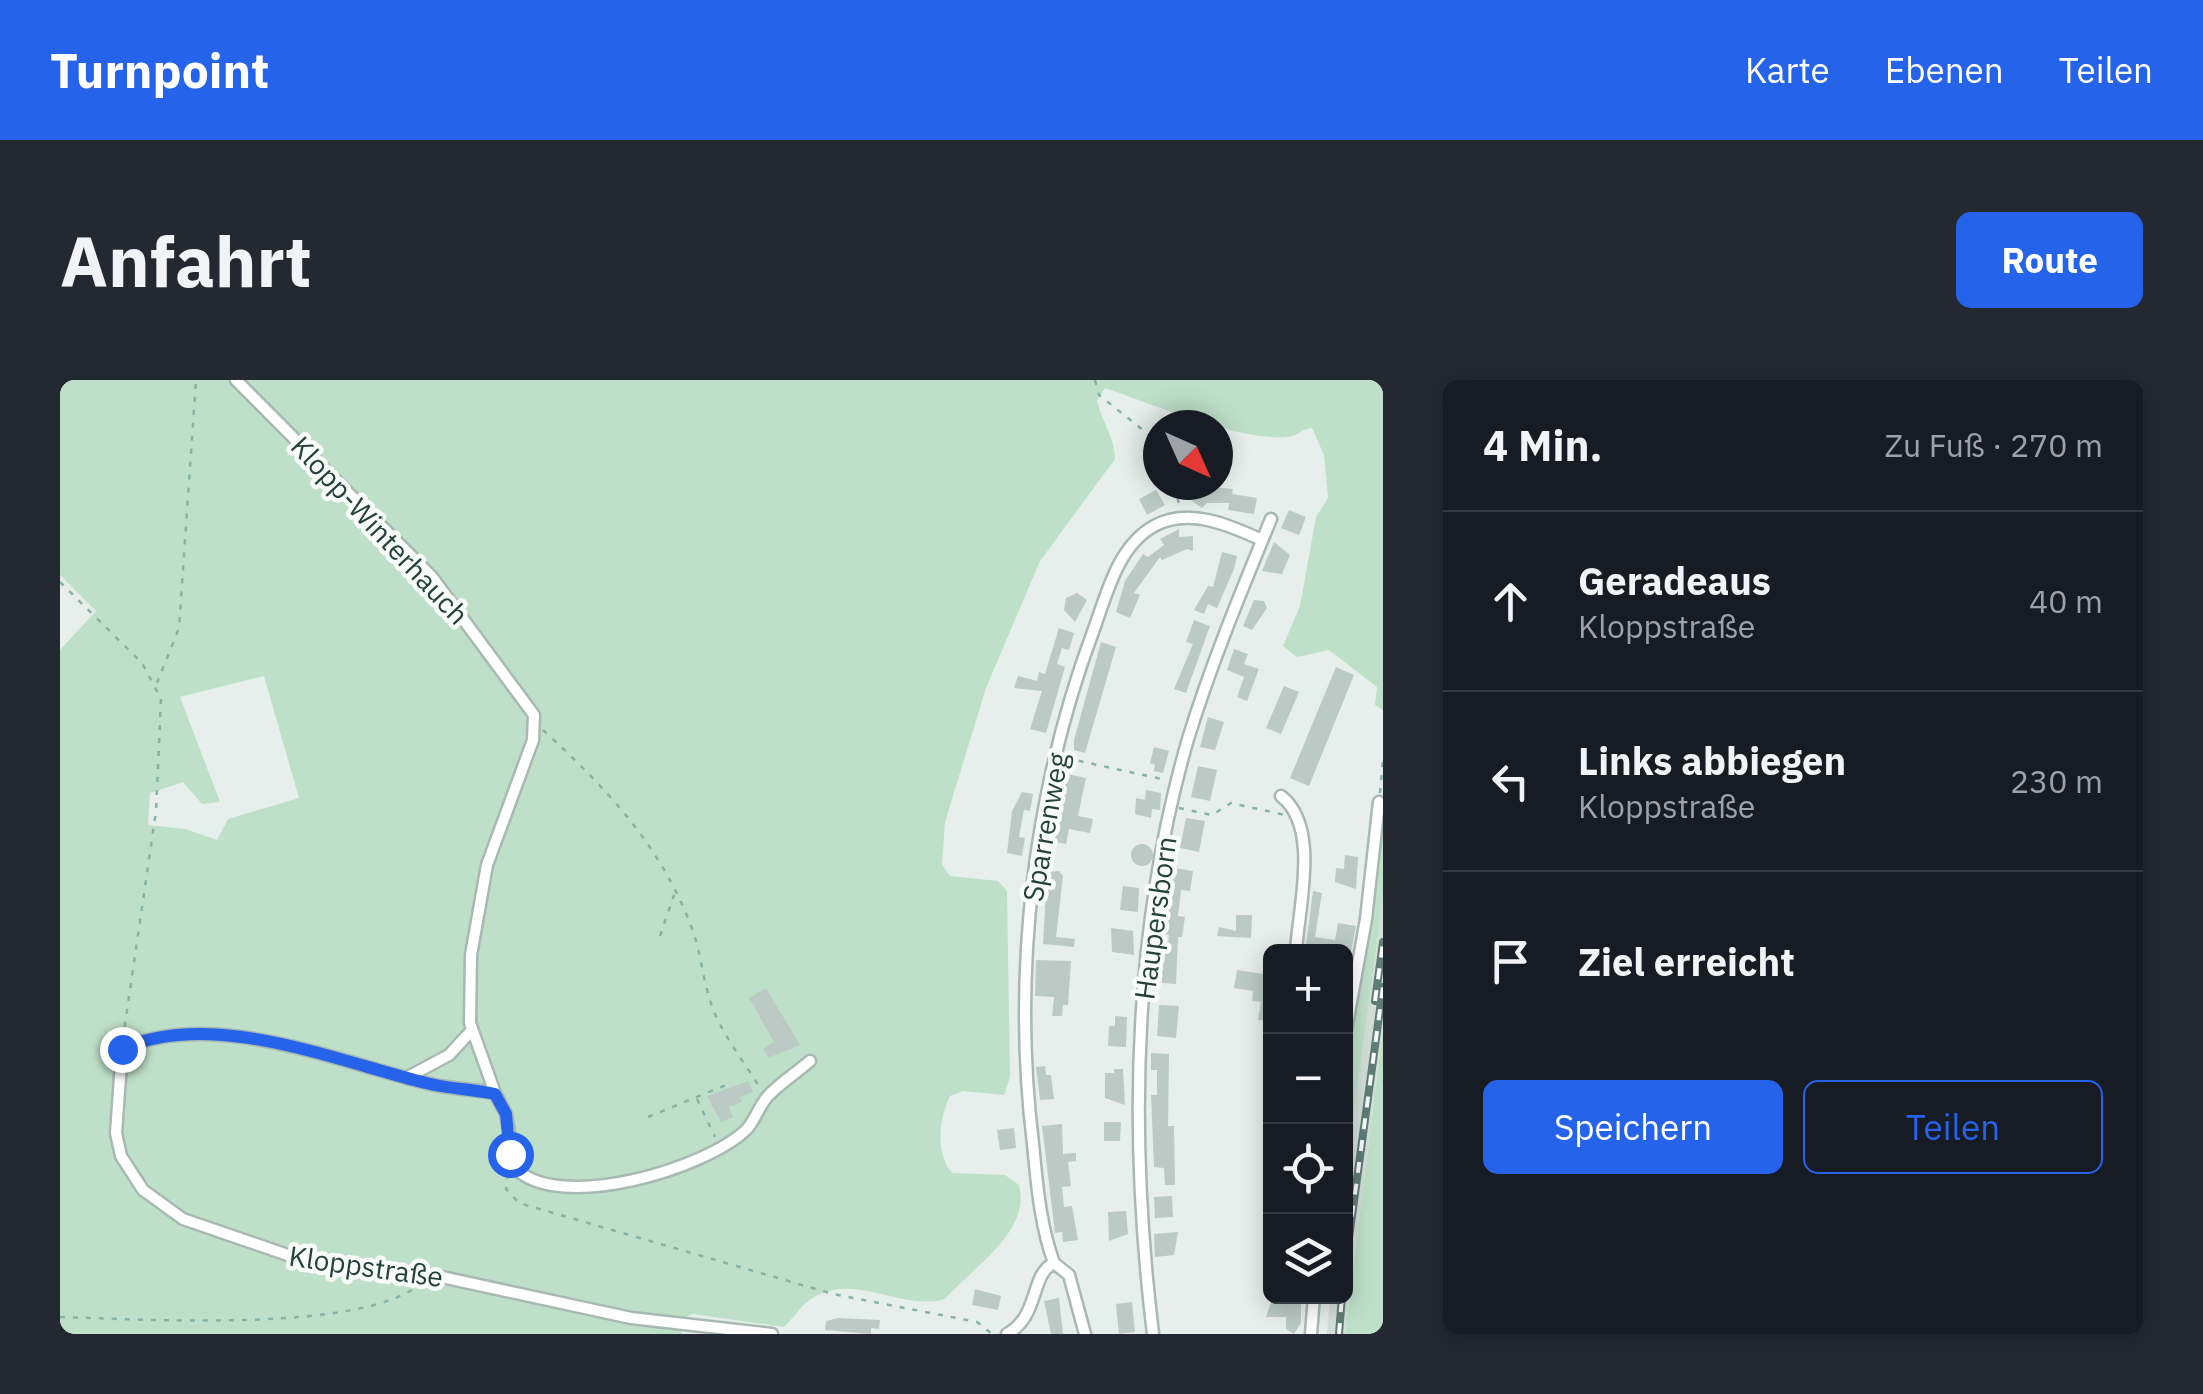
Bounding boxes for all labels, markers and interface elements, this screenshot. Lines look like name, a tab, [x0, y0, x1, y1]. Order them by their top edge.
text: Turnpoint	[50, 39, 269, 101]
text: Karte	[1745, 47, 1830, 93]
text: Ebenen	[1885, 47, 2004, 93]
text: Teilen	[2059, 47, 2153, 93]
button: Route	[1956, 212, 2143, 308]
text: Anfahrt	[60, 215, 312, 306]
north arrow	[1143, 410, 1233, 500]
text: 4 Min.	[1483, 418, 1603, 473]
text: Zu Fuß · 270 m	[1885, 424, 2103, 466]
street label: Klopp-Winterhauch	[283, 428, 477, 632]
text: Geradeaus	[1578, 556, 1771, 605]
icon: ahead	[1483, 574, 1538, 629]
text: 40 m	[2029, 580, 2103, 622]
text: Kloppstraße	[1578, 605, 1755, 647]
text: Links abbiegen	[1578, 736, 1846, 785]
street label: Sparrenweg	[1014, 749, 1076, 904]
icon: left	[1483, 754, 1538, 809]
text: 230 m	[2010, 760, 2103, 802]
text: Kloppstraße	[1578, 785, 1755, 827]
street label: Haupersborn	[1125, 834, 1185, 1002]
icon: arrive	[1483, 934, 1538, 989]
text: Ziel erreicht	[1578, 937, 1795, 986]
map controls	[1263, 944, 1353, 1304]
button: +	[1263, 944, 1353, 1034]
route end	[100, 1027, 146, 1073]
button: −	[1263, 1034, 1353, 1124]
button: Speichern	[1483, 1080, 1783, 1174]
button: Teilen	[1803, 1080, 2103, 1174]
button: locate	[1263, 1124, 1353, 1214]
route start	[488, 1132, 534, 1178]
button: layers	[1263, 1214, 1353, 1304]
street label: Kloppstraße	[287, 1237, 445, 1295]

